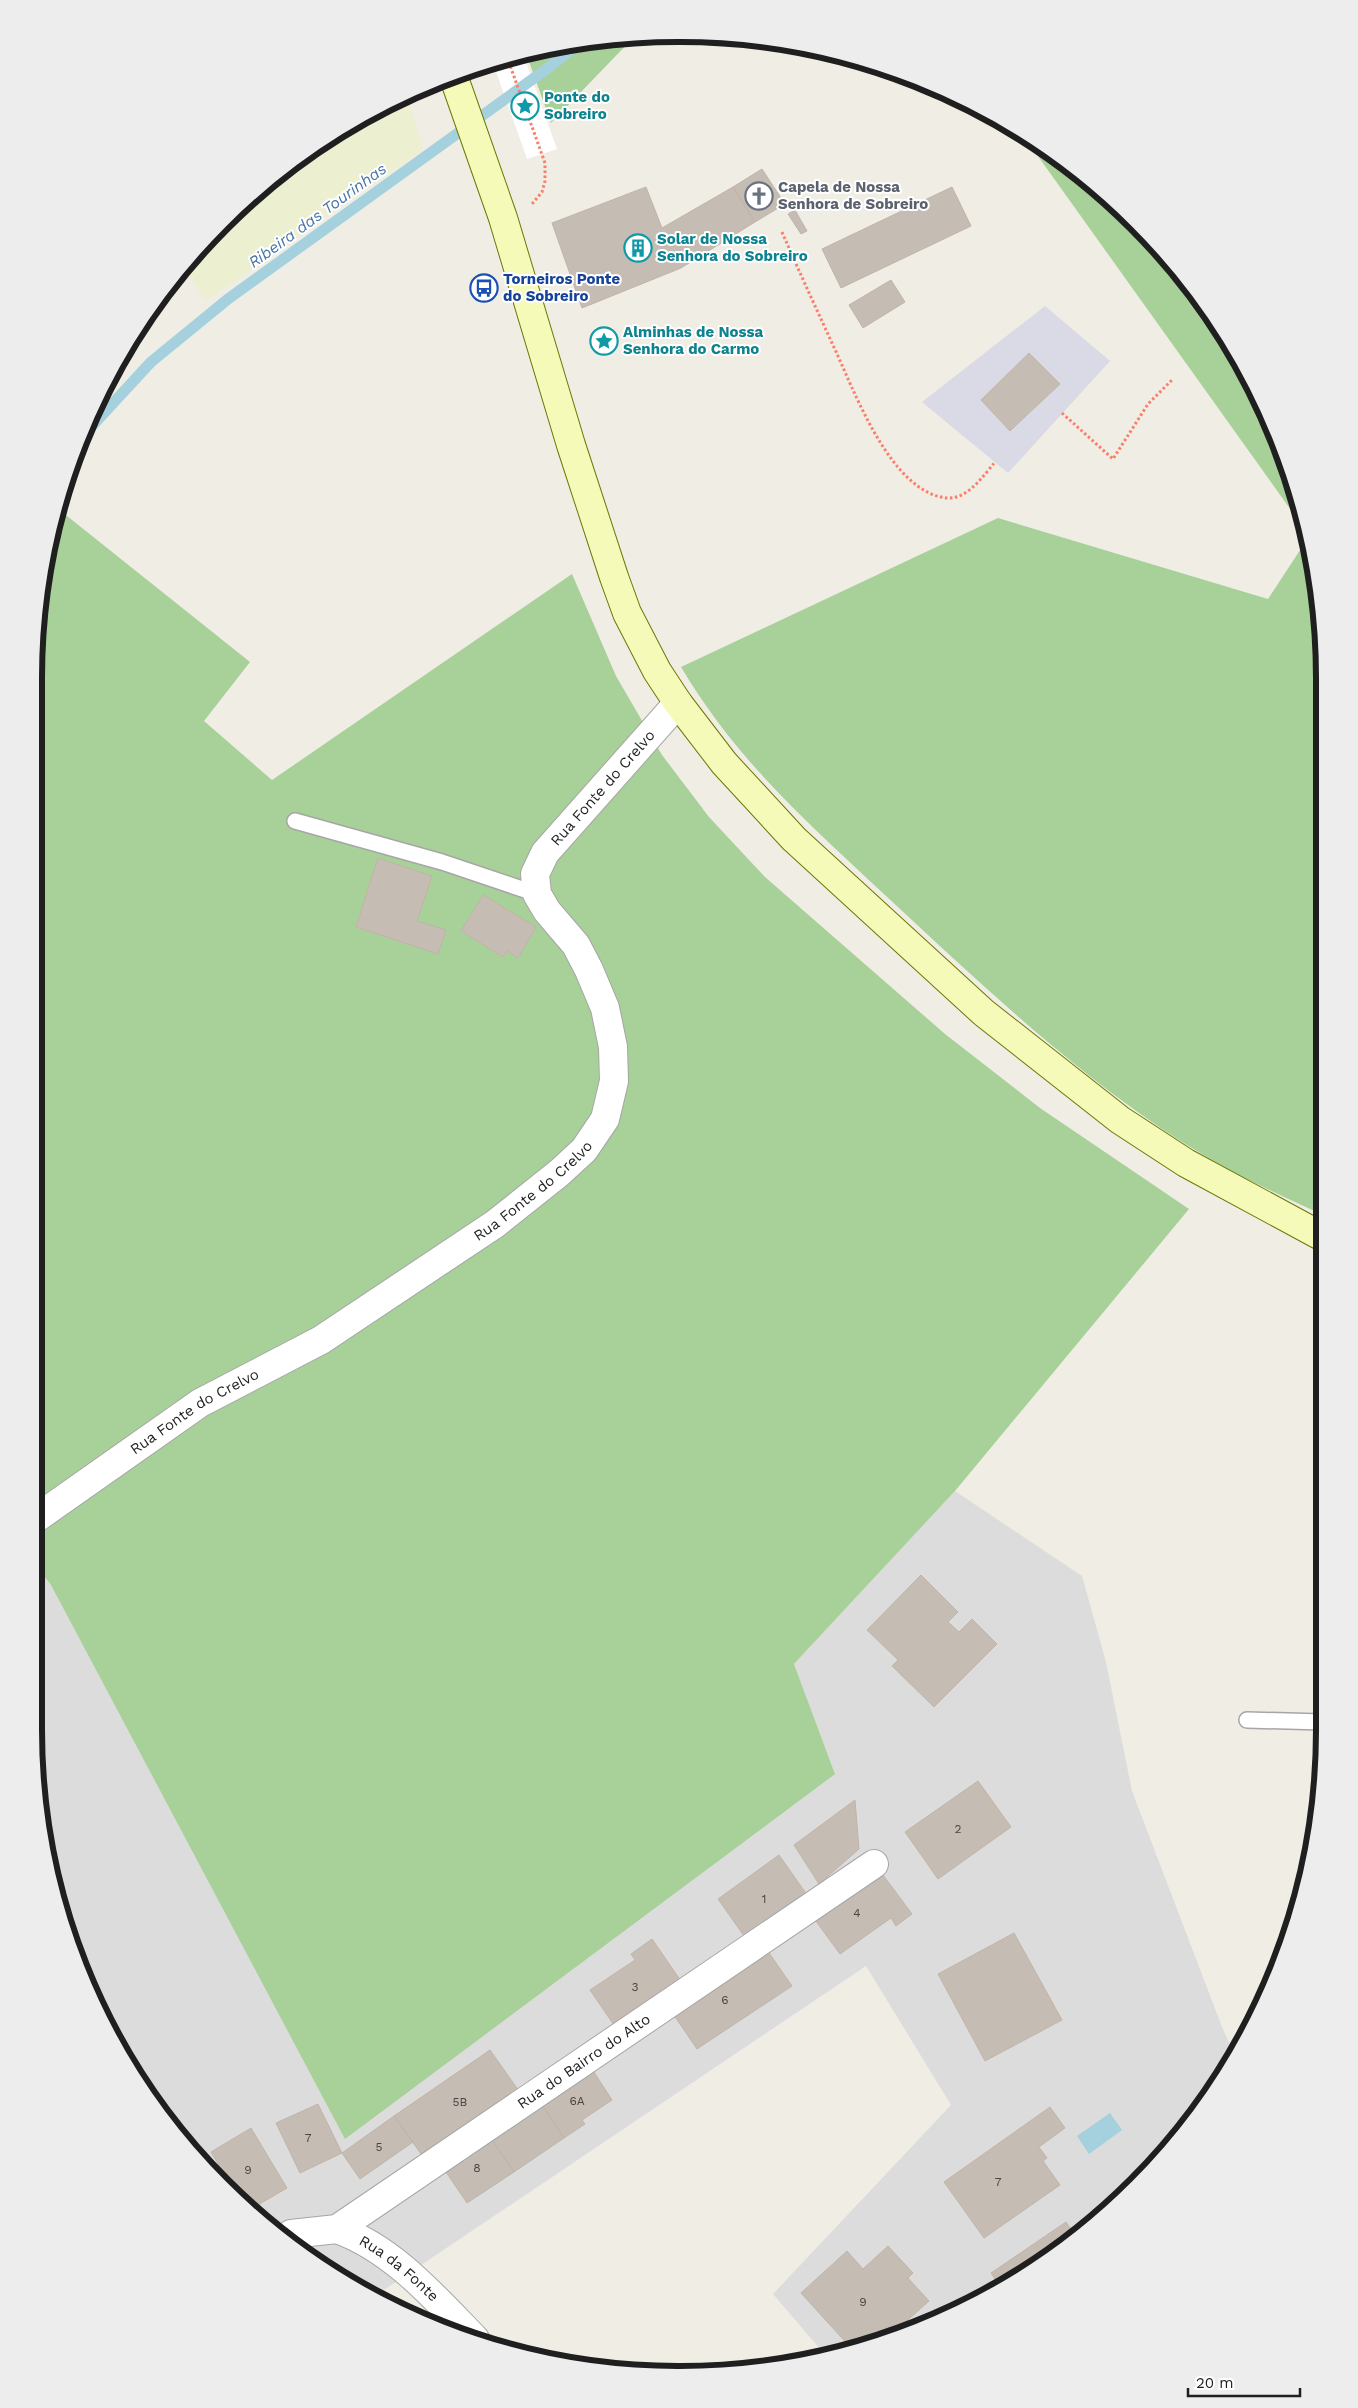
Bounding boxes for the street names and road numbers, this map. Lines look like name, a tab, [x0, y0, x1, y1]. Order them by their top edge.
street label: Rua Fonte do Crelvo	[547, 726, 659, 849]
street label: Rua Fonte do Crelvo	[470, 1138, 596, 1245]
street label: Rua Fonte do Crelvo	[127, 1365, 262, 1458]
street label: Rua do Bairro do Alto	[514, 2010, 654, 2113]
street label: Rua da Fonte	[356, 2231, 442, 2305]

